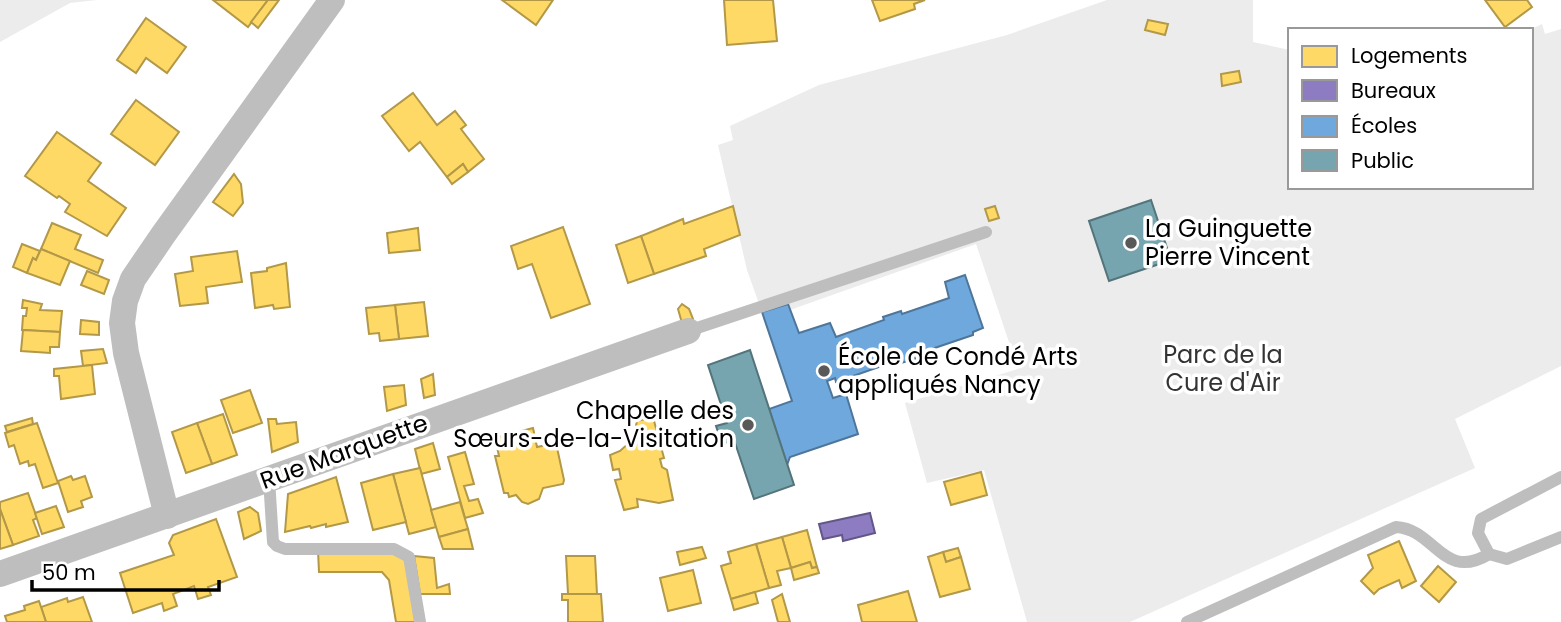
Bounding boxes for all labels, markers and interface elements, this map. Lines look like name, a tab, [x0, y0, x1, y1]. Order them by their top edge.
legend	[1288, 28, 1533, 189]
text: Logements	[1351, 41, 1467, 70]
text: Bureaux	[1351, 76, 1436, 105]
text: Écoles	[1351, 111, 1417, 140]
text: Public	[1351, 146, 1414, 175]
place label: La Guinguette Pierre Vincent	[1145, 212, 1312, 273]
marker: La Guinguette Pierre Vincent	[1123, 235, 1139, 251]
park label: Parc de la Cure d'Air	[1163, 338, 1283, 399]
place label: École de Condé Arts appliqués Nancy	[838, 340, 1078, 401]
marker: École de Condé Arts appliqués Nancy	[816, 363, 832, 379]
place label: Chapelle des Sœurs-de-la-Visitation	[453, 394, 734, 455]
street label: Rue Marquette	[256, 406, 432, 497]
marker: Chapelle des Sœurs-de-la-Visitation	[740, 417, 756, 433]
scale bar	[32, 548, 219, 592]
text: 50 m	[42, 558, 96, 587]

